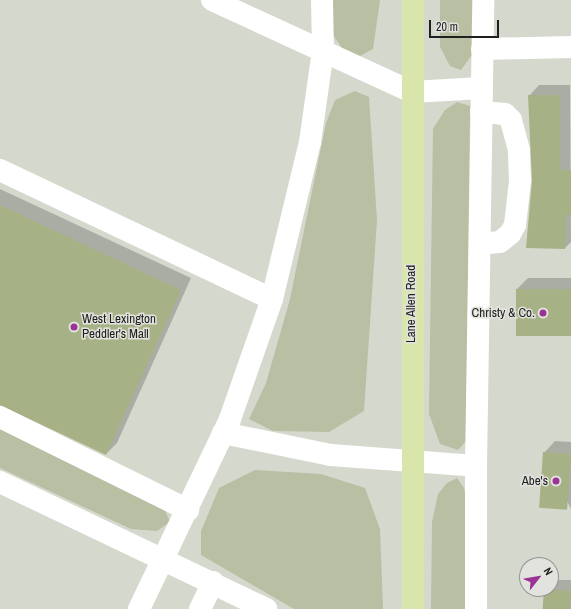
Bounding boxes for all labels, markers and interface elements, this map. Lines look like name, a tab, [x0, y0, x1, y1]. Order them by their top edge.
scale bar	[431, 12, 501, 38]
text: 20 m	[436, 19, 458, 35]
street label: Lane Allen Road	[403, 265, 419, 343]
place label: Christy & Co.	[472, 305, 535, 321]
marker: Christy & Co.	[538, 308, 548, 318]
place label: West Lexington Peddler's Mall	[82, 312, 156, 343]
marker: West Lexington Peddler's Mall	[69, 322, 79, 332]
place label: Abe's	[522, 473, 548, 489]
marker: Abe's	[551, 476, 561, 486]
north arrow	[519, 557, 559, 597]
text: N	[541, 565, 556, 578]

